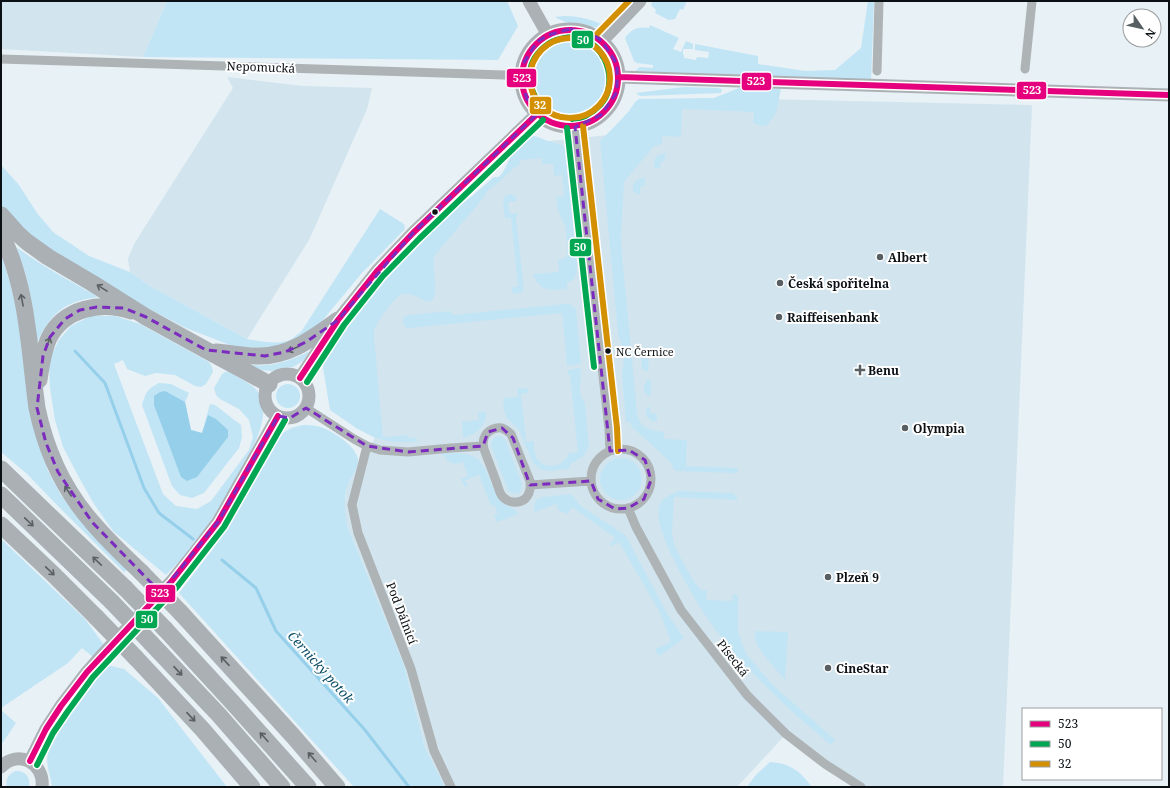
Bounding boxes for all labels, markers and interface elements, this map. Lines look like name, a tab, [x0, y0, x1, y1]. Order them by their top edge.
north arrow	[1122, 8, 1162, 48]
text: N	[1142, 26, 1159, 42]
line badge: 50	[571, 30, 594, 49]
text: 50	[577, 32, 589, 47]
street label: Nepomucká	[226, 57, 296, 77]
line badge: 523	[506, 68, 537, 88]
text: 523	[513, 70, 531, 85]
line badge: 523	[741, 72, 772, 91]
text: 523	[747, 73, 765, 88]
line badge: 523	[1016, 81, 1047, 100]
text: 523	[1023, 82, 1041, 97]
line badge: 32	[529, 96, 552, 115]
text: 32	[534, 97, 546, 112]
unlabelled marker	[430, 207, 440, 217]
line badge: 50	[569, 238, 592, 257]
text: 50	[574, 239, 586, 254]
place label: Albert	[888, 249, 927, 266]
marker: Albert	[875, 252, 885, 262]
place label: Česká spořitelna	[788, 275, 889, 292]
marker: Česká spořitelna	[775, 278, 785, 288]
one-way arrow	[96, 284, 107, 293]
one-way arrow	[18, 294, 26, 307]
place label: Raiffeisenbank	[787, 309, 879, 326]
marker: Raiffeisenbank	[774, 312, 784, 322]
one-way arrow	[44, 337, 52, 349]
place label: NC Černice	[616, 344, 674, 359]
one-way arrow	[287, 345, 299, 353]
marker: NC Černice	[603, 346, 613, 356]
place label: Benu	[868, 362, 899, 379]
marker: Benu	[855, 365, 865, 375]
place label: Olympia	[913, 420, 965, 437]
marker: Olympia	[900, 423, 910, 433]
one-way arrow	[64, 485, 72, 497]
one-way arrow	[24, 517, 34, 527]
one-way arrow	[92, 556, 102, 566]
one-way arrow	[45, 566, 55, 576]
place label: Plzeň 9	[836, 569, 879, 586]
marker: Plzeň 9	[823, 572, 833, 582]
street label: Pod Dálnicí	[382, 580, 422, 647]
line badge: 523	[145, 584, 176, 603]
text: 523	[151, 585, 169, 600]
line badge: 50	[135, 610, 158, 629]
text: 50	[141, 611, 153, 626]
water label: Černický potok	[284, 627, 359, 707]
street label: Písecká	[713, 636, 753, 680]
one-way arrow	[220, 656, 230, 666]
place label: CineStar	[836, 660, 889, 677]
marker: CineStar	[823, 663, 833, 673]
one-way arrow	[173, 666, 183, 676]
legend	[1022, 708, 1162, 780]
one-way arrow	[186, 712, 196, 722]
text: 523	[1058, 715, 1078, 732]
one-way arrow	[260, 732, 269, 742]
text: 50	[1058, 735, 1072, 752]
one-way arrow	[307, 752, 316, 763]
text: 32	[1058, 755, 1071, 772]

